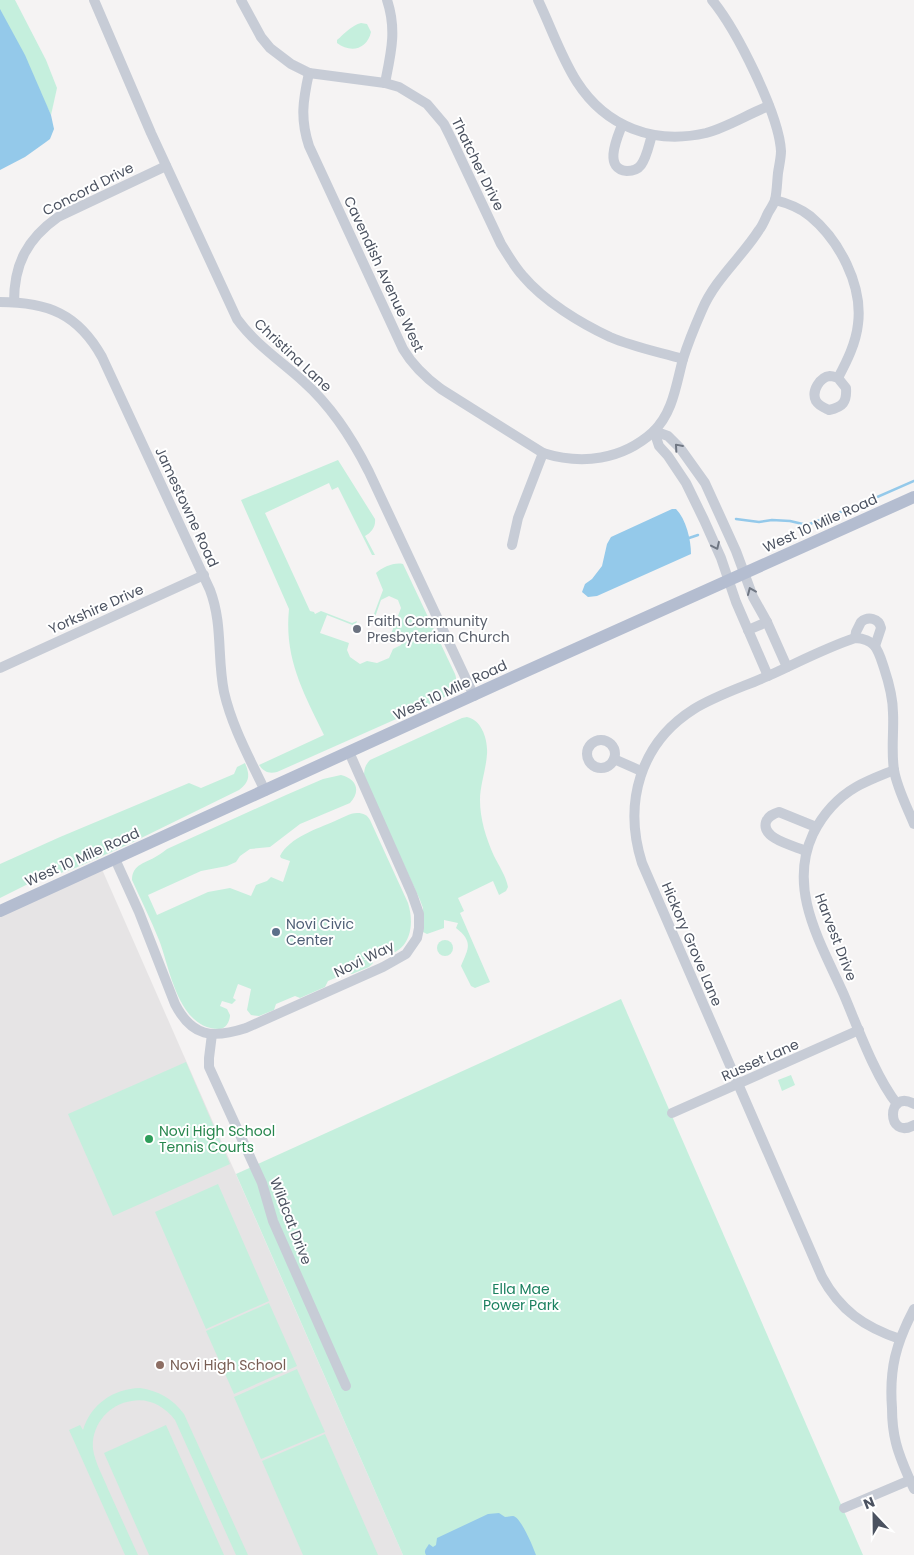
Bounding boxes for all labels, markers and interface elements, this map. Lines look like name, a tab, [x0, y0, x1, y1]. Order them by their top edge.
street label: Thatcher Drive	[447, 114, 509, 214]
street label: Concord Drive	[39, 157, 137, 221]
street label: Cavendish Avenue West	[339, 193, 429, 355]
street label: Christina Lane	[250, 314, 336, 396]
street label: Jamestowne Road	[150, 444, 224, 570]
one-way arrow	[675, 444, 684, 453]
street label: West 10 Mile Road	[760, 489, 880, 557]
one-way arrow	[710, 541, 720, 550]
street label: Yorkshire Drive	[45, 579, 147, 639]
one-way arrow	[747, 587, 758, 596]
place label: Faith Community Presbyterian Church	[367, 611, 510, 647]
marker: Faith Community Presbyterian Church	[351, 623, 363, 635]
street label: West 10 Mile Road	[390, 655, 510, 725]
street label: West 10 Mile Road	[22, 823, 142, 891]
street label: Hickory Grove Lane	[657, 879, 727, 1009]
street label: Harvest Drive	[810, 890, 862, 984]
place label: Novi Civic Center	[286, 914, 354, 950]
marker: Novi Civic Center	[270, 926, 282, 938]
street label: Novi Way	[330, 936, 398, 982]
street label: Russet Lane	[718, 1034, 802, 1086]
place label: Novi High School Tennis Courts	[159, 1121, 275, 1157]
marker: Novi High School Tennis Courts	[143, 1133, 155, 1145]
street label: Wildcat Drive	[265, 1175, 317, 1268]
park label: Ella Mae Power Park	[483, 1279, 560, 1315]
place label: Novi High School	[170, 1355, 286, 1375]
marker: Novi High School	[154, 1359, 166, 1371]
north arrow	[849, 1490, 899, 1540]
text: N	[861, 1492, 878, 1514]

